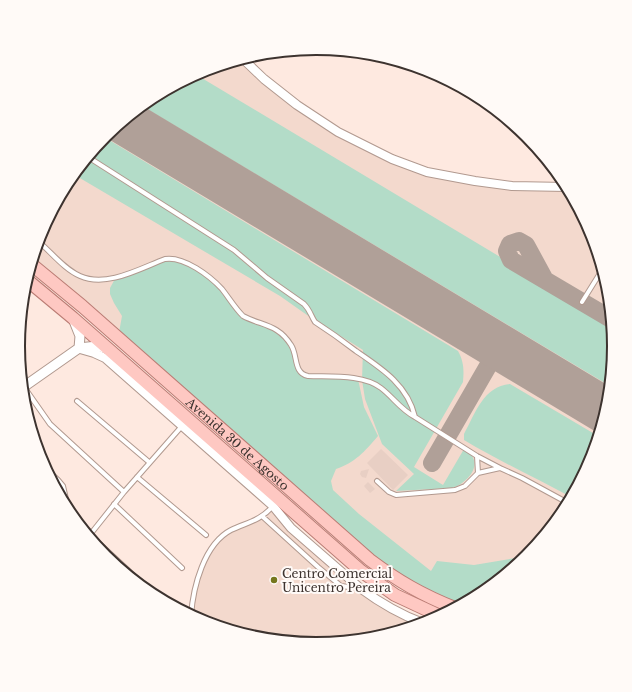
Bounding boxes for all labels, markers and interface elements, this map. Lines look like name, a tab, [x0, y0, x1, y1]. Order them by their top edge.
street label: Avenida 30 de Agosto	[183, 393, 293, 493]
place label: Centro Comercial Unicentro Pereira	[282, 566, 392, 595]
marker: Centro Comercial Unicentro Pereira	[269, 575, 279, 585]

